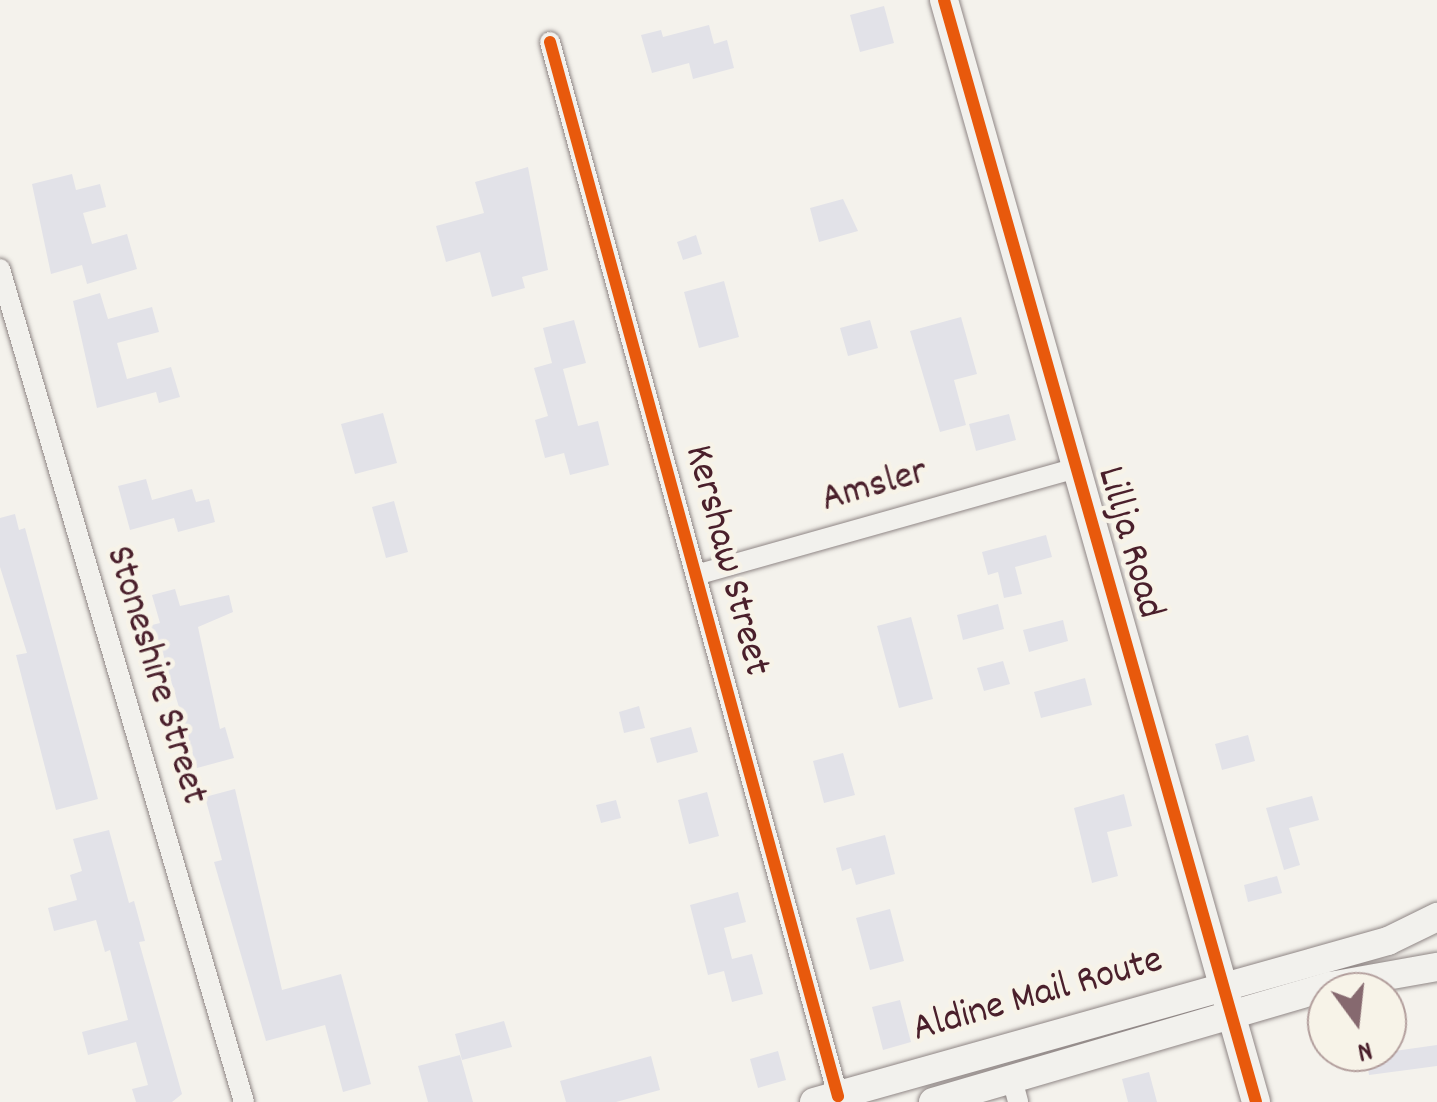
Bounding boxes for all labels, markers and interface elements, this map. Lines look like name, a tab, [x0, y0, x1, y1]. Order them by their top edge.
street label: Kershaw Street	[671, 440, 779, 682]
street label: Amsler	[816, 450, 934, 526]
street label: Lillja Road	[1083, 461, 1173, 625]
street label: Stoneshire Street	[92, 541, 216, 811]
street label: Aldine Mail Route	[907, 938, 1169, 1056]
north arrow	[1307, 972, 1407, 1072]
text: N	[1352, 1028, 1376, 1070]

